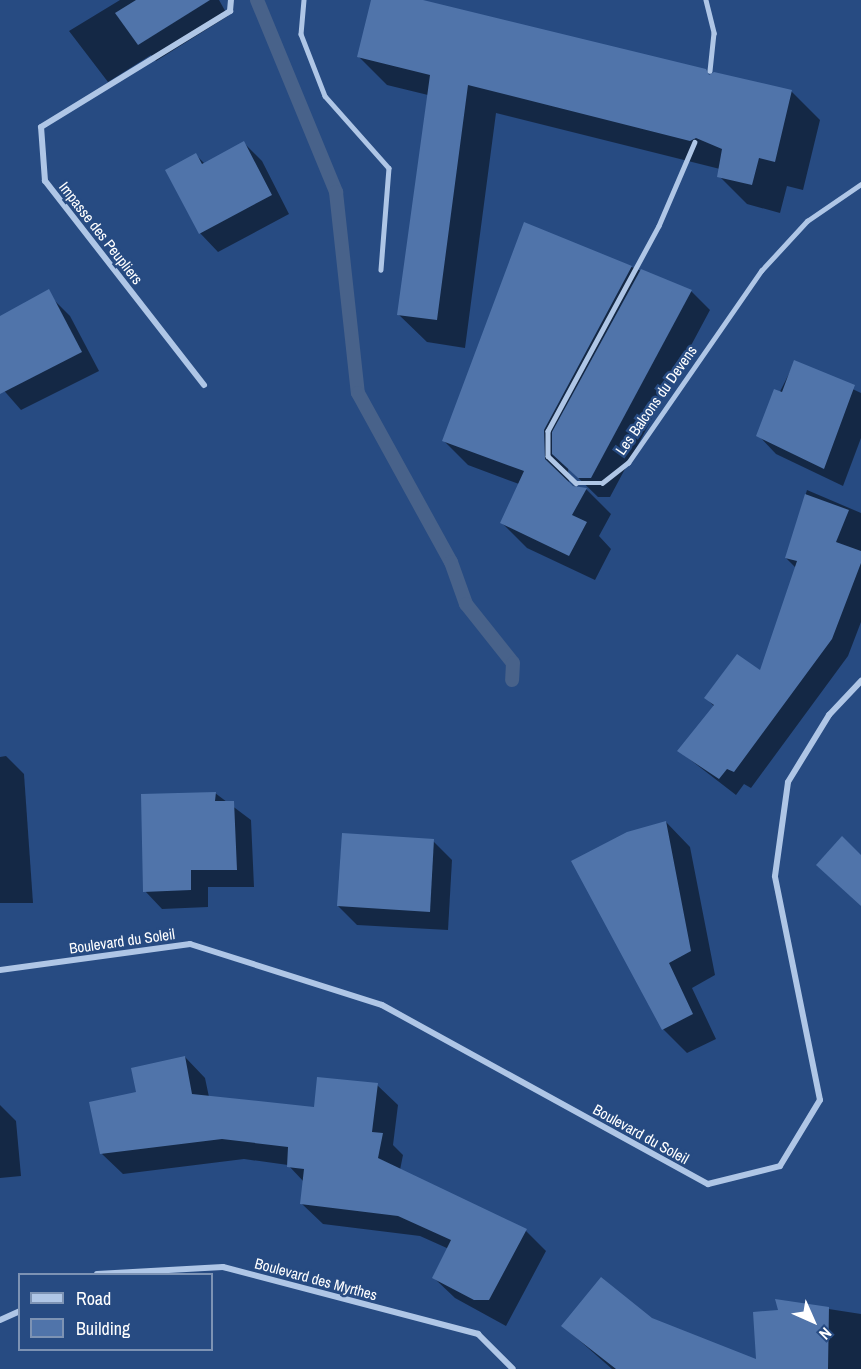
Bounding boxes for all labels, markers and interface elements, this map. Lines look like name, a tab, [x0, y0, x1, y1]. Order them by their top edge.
street label: Impasse des Peupliers	[55, 178, 147, 288]
street label: Les Balcons du Devens	[612, 342, 700, 458]
street label: Boulevard du Soleil	[68, 925, 176, 957]
street label: Boulevard du Soleil	[590, 1100, 692, 1168]
street label: Boulevard des Myrthes	[253, 1254, 379, 1304]
legend	[18, 1273, 213, 1351]
text: Road	[76, 1286, 111, 1311]
north arrow	[783, 1291, 843, 1351]
text: Building	[76, 1316, 130, 1341]
text: N	[815, 1323, 837, 1345]

